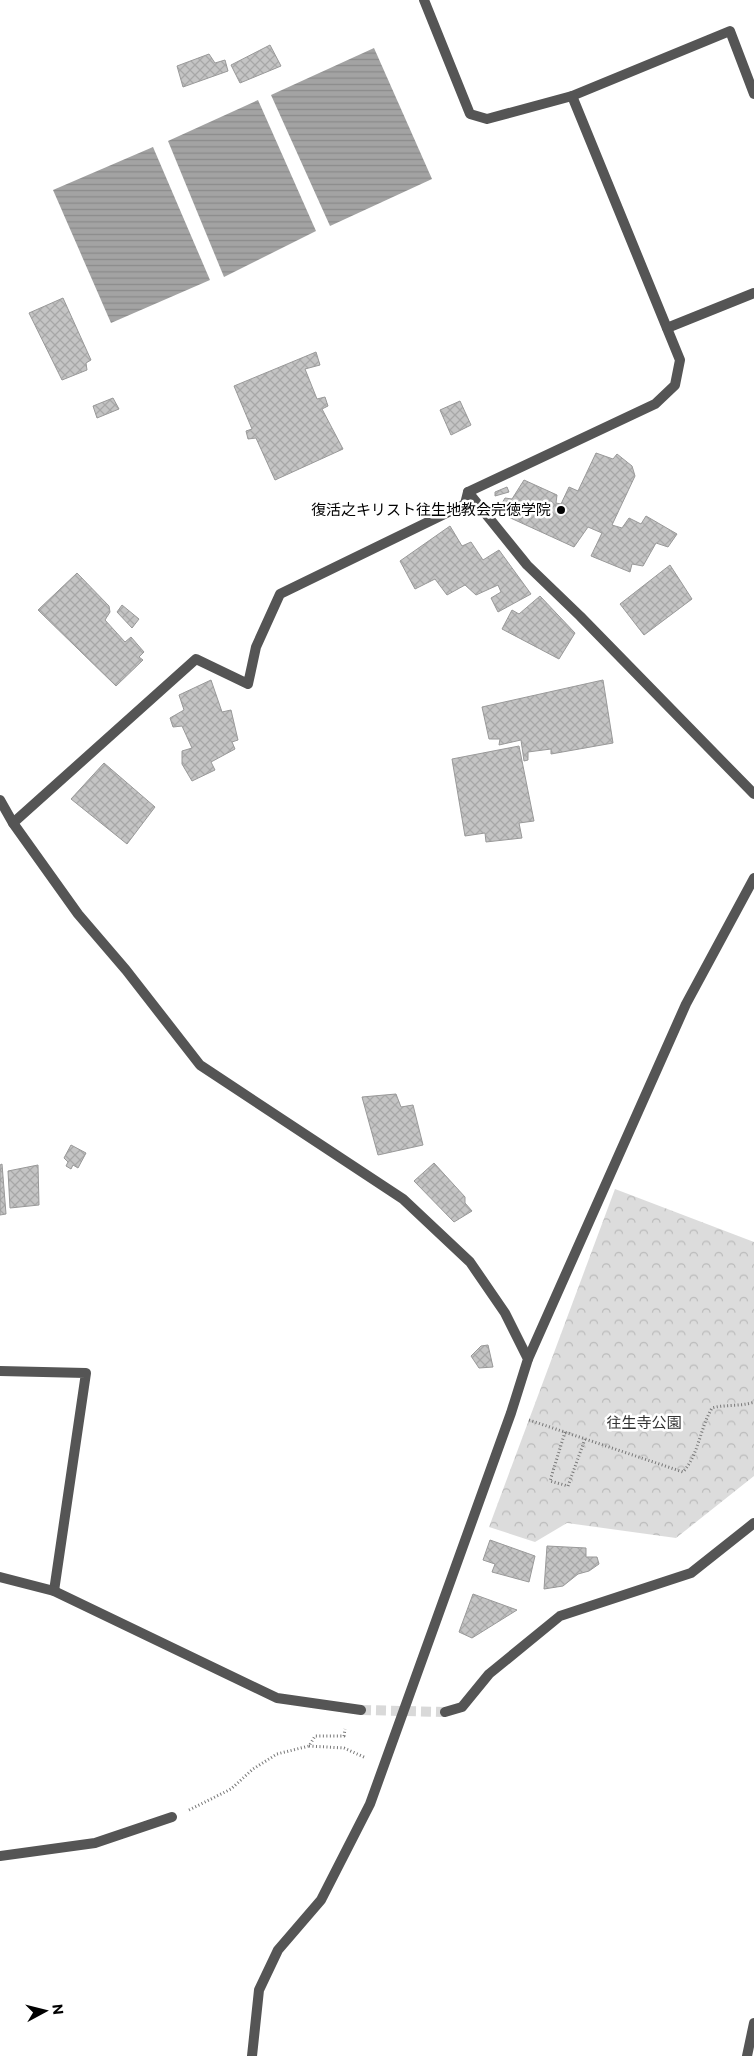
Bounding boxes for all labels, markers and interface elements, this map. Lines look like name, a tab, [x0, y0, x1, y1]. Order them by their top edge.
place label: 復活之キリスト往生地教会完徳学院	[311, 500, 551, 518]
marker: 復活之キリスト往生地教会完徳学院	[555, 504, 567, 516]
park label: 往生寺公園	[606, 1413, 682, 1431]
north arrow	[20, 1986, 70, 2036]
text: N	[49, 2003, 67, 2016]

